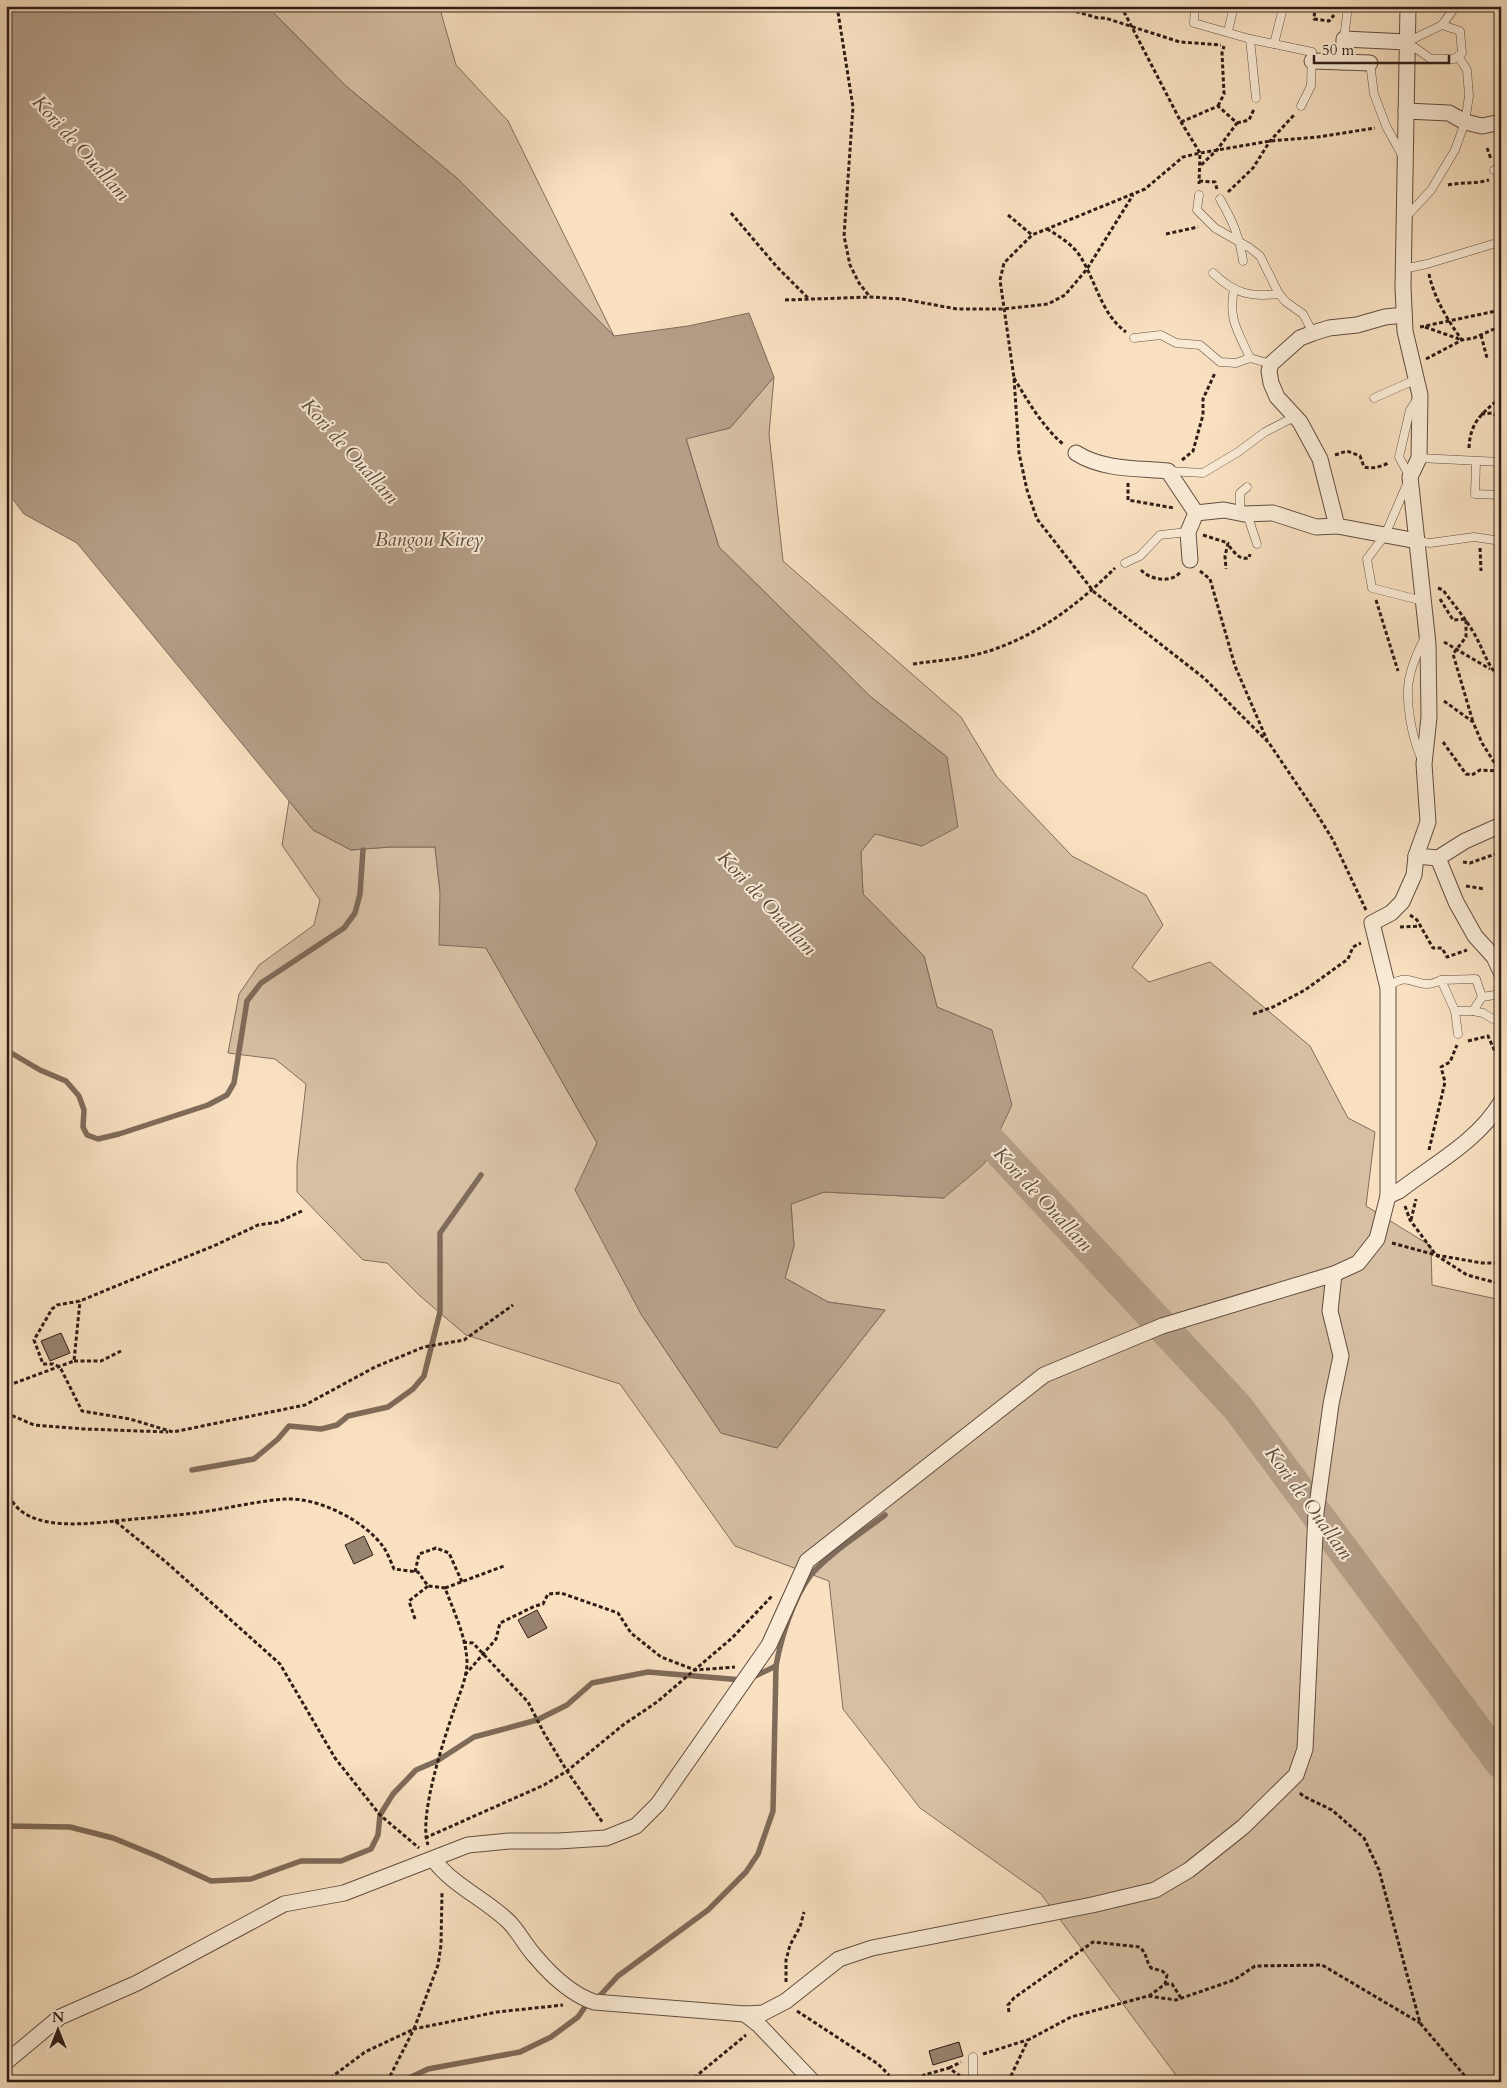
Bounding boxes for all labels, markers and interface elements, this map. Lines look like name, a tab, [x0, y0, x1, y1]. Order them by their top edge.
scale bar	[1314, 32, 1450, 64]
text: 50 m	[1322, 40, 1354, 60]
water label: Kori de Ouallam	[26, 89, 136, 207]
water label: Kori de Ouallam	[295, 392, 405, 510]
water label: Bangou Kirey	[375, 526, 483, 553]
water label: Kori de Ouallam	[711, 845, 823, 961]
water label: Kori de Ouallam	[987, 1141, 1099, 1257]
water label: Kori de Ouallam	[1259, 1441, 1359, 1565]
north arrow	[32, 2006, 82, 2056]
text: N	[52, 2008, 64, 2027]

